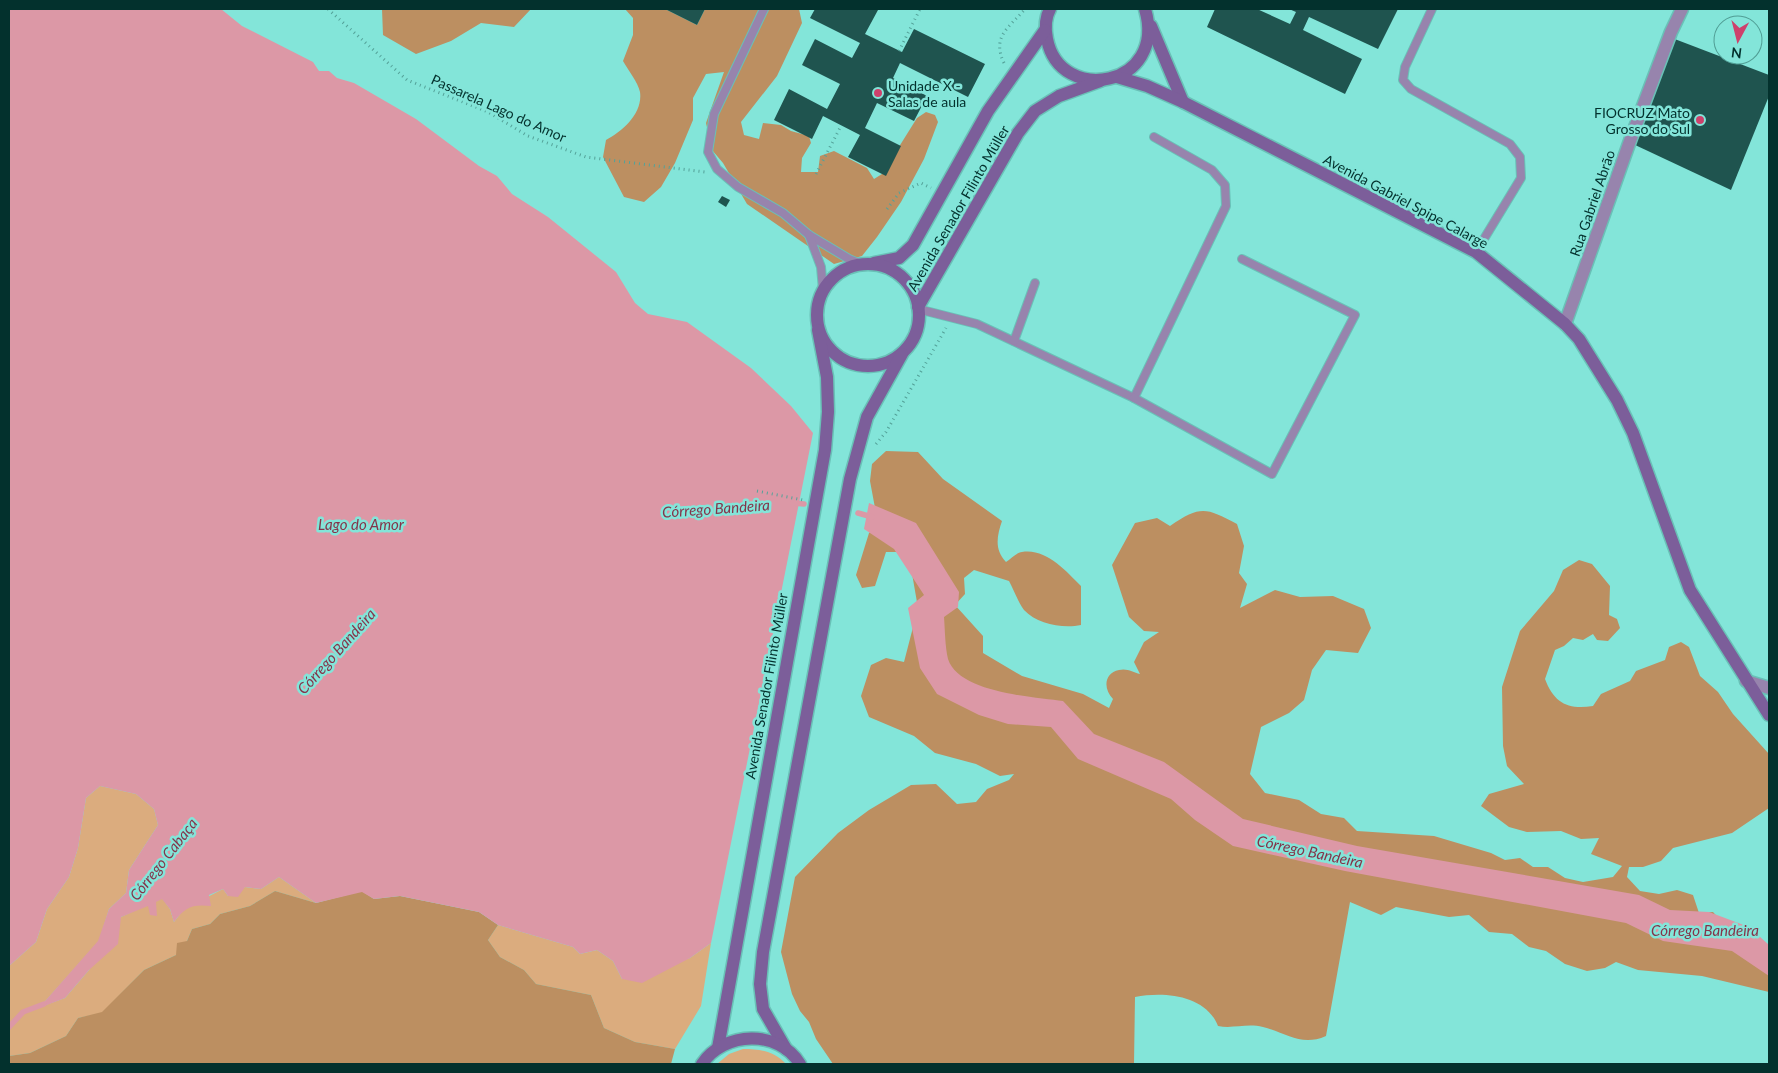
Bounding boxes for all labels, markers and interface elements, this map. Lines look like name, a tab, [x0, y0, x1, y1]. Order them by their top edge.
north arrow	[1713, 15, 1763, 65]
text: N	[1730, 44, 1743, 62]
street label: Passarela Lago do Amor	[429, 71, 569, 145]
place label: Unidade X - Salas de aula	[888, 77, 966, 110]
marker: Unidade X - Salas de aula	[872, 87, 884, 99]
place label: FIOCRUZ Mato Grosso do Sul	[1594, 104, 1690, 137]
marker: FIOCRUZ Mato Grosso do Sul	[1694, 114, 1706, 126]
street label: Avenida Senador Filinto Müller	[903, 122, 1013, 294]
street label: Rua Gabriel Abrão	[1566, 148, 1618, 258]
street label: Avenida Gabriel Spipe Calarge	[1321, 150, 1491, 252]
water label: Córrego Bandeira	[662, 495, 771, 521]
water label: Lago do Amor	[318, 515, 405, 533]
street label: Avenida Senador Filinto Müller	[741, 592, 791, 780]
water label: Córrego Bandeira	[293, 605, 379, 697]
water label: Córrego Cabaça	[125, 814, 201, 904]
water label: Córrego Bandeira	[1255, 831, 1365, 871]
water label: Córrego Bandeira	[1651, 921, 1759, 939]

